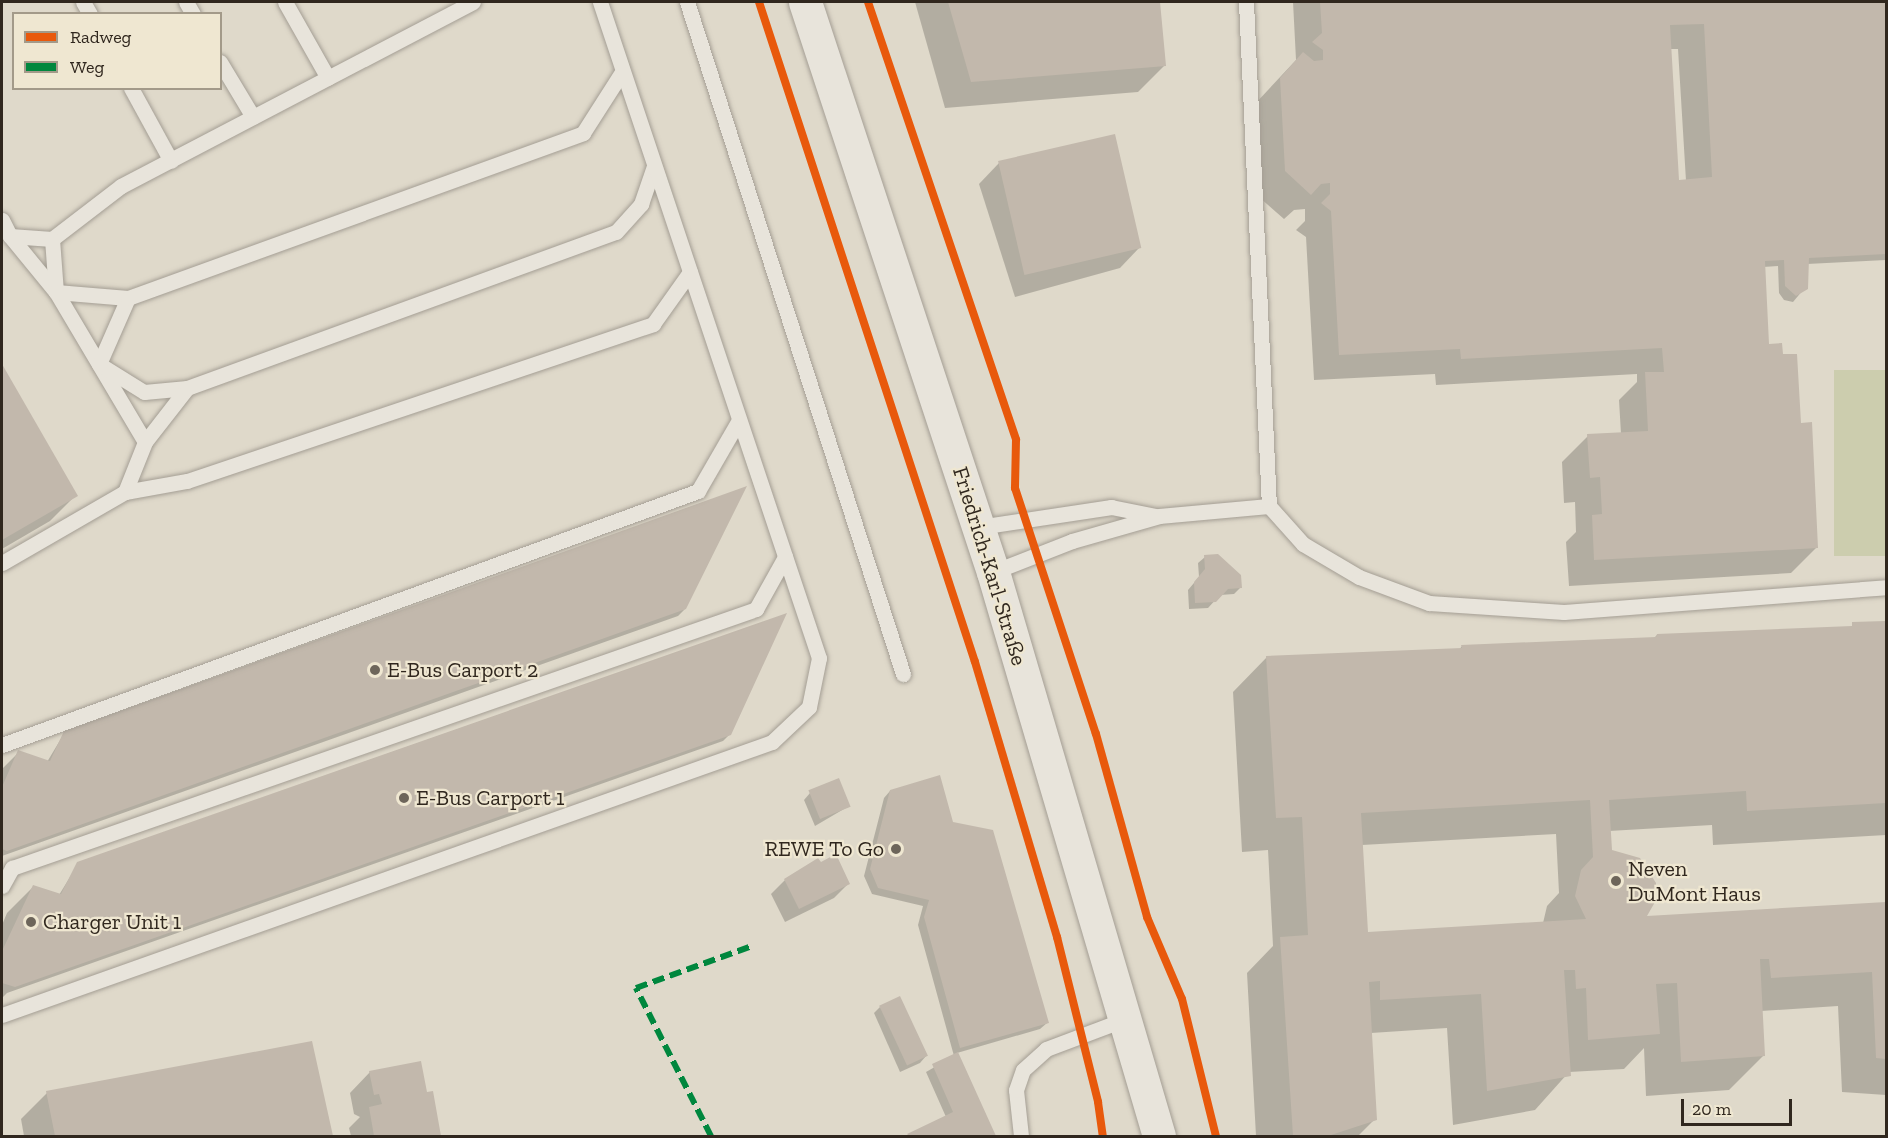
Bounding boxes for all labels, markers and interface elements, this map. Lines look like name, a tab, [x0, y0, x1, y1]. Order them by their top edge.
legend	[12, 12, 222, 90]
text: Radweg	[70, 26, 131, 48]
text: Weg	[70, 56, 104, 78]
street label: Friedrich-Karl-Straße	[947, 464, 1033, 668]
place label: E-Bus Carport 2	[387, 657, 538, 683]
marker: E-Bus Carport 2	[368, 663, 382, 677]
place label: E-Bus Carport 1	[416, 785, 564, 811]
marker: E-Bus Carport 1	[397, 791, 411, 805]
place label: REWE To Go	[764, 836, 884, 862]
marker: REWE To Go	[889, 842, 903, 856]
place label: Neven DuMont Haus	[1628, 855, 1761, 906]
marker: Neven DuMont Haus	[1609, 874, 1623, 888]
place label: Charger Unit 1	[43, 909, 182, 935]
marker: Charger Unit 1	[24, 915, 38, 929]
scale bar	[1684, 1087, 1795, 1125]
text: 20 m	[1692, 1098, 1731, 1120]

